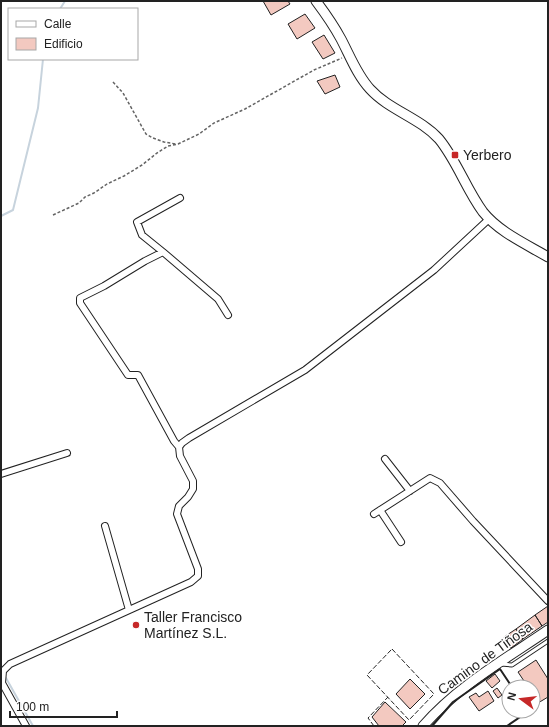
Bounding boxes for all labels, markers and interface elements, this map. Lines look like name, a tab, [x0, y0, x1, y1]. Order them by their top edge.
legend	[8, 8, 138, 60]
text: Calle	[44, 17, 72, 31]
text: Edificio	[44, 37, 83, 51]
place label: Yerbero	[463, 147, 512, 163]
marker: Yerbero	[450, 150, 460, 160]
place label: Taller Francisco Martínez S.L.	[144, 609, 242, 641]
street label: Camino de Tiñosa	[435, 618, 536, 698]
marker: Taller Francisco Martínez S.L.	[131, 620, 141, 630]
north arrow	[501, 679, 541, 719]
text: N	[505, 691, 518, 702]
scale bar	[10, 693, 117, 719]
text: 100 m	[16, 700, 49, 714]

